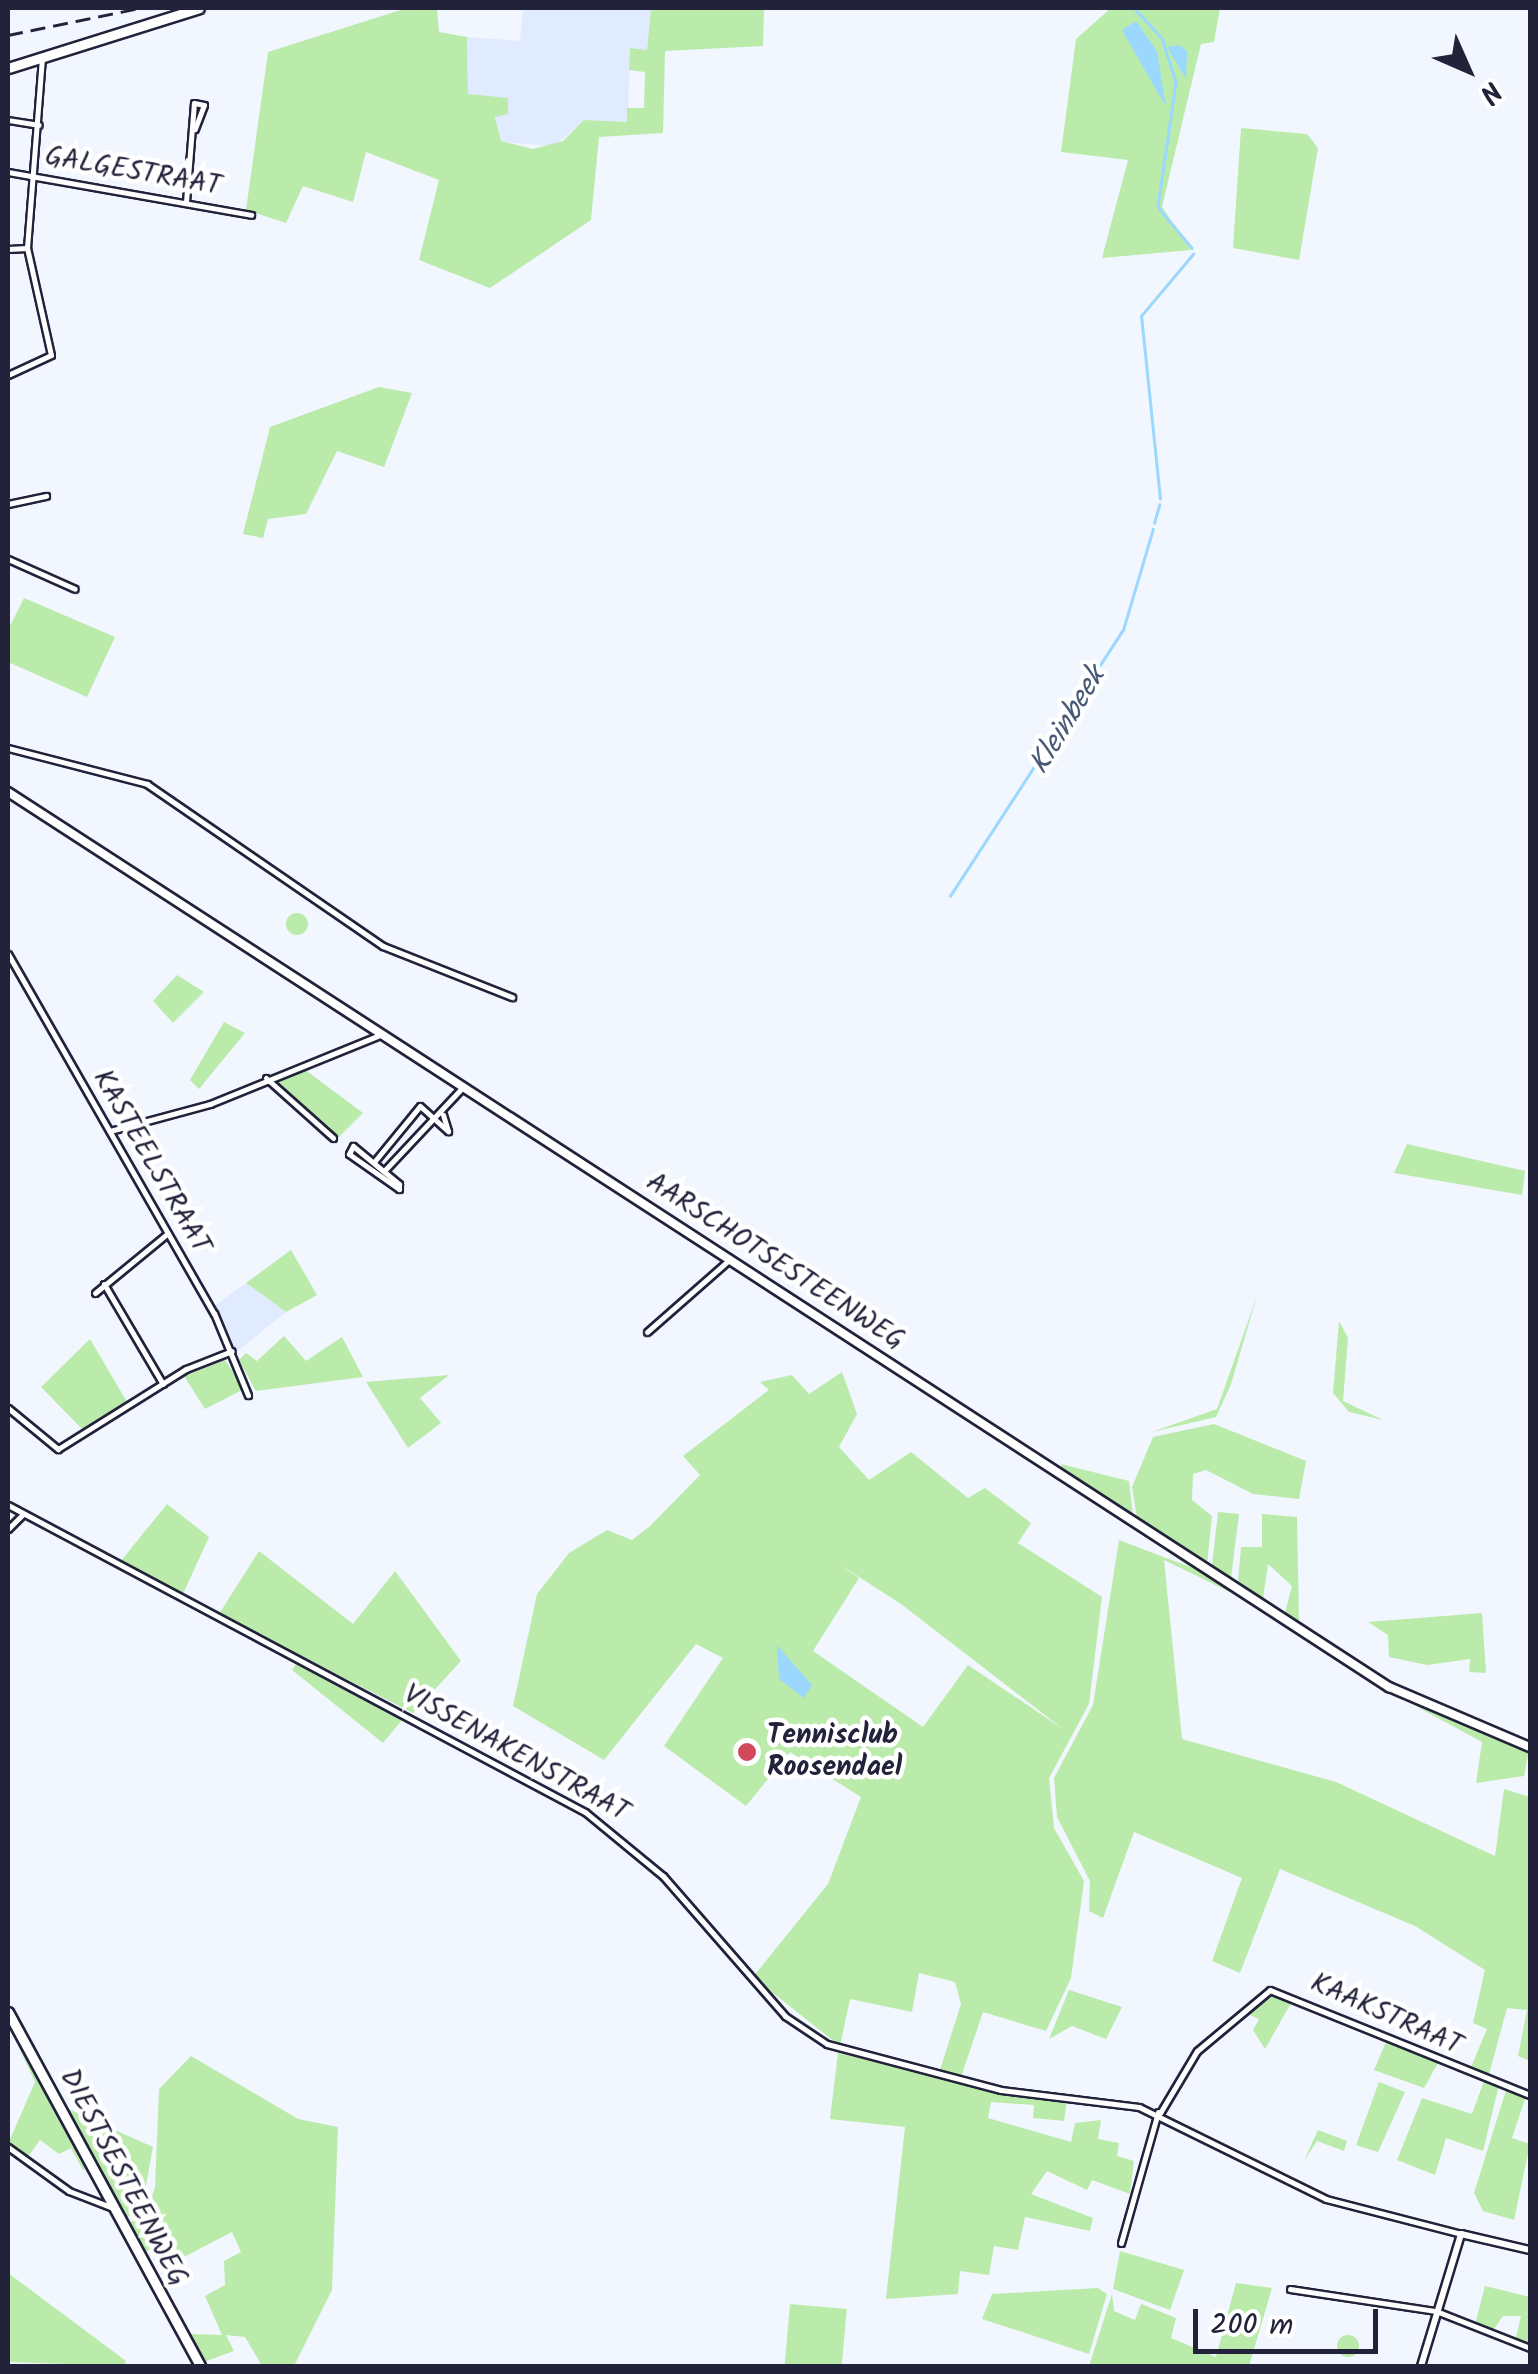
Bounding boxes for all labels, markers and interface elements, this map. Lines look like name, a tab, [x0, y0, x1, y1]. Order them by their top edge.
north arrow	[1418, 20, 1518, 120]
text: N	[1467, 69, 1512, 114]
street label: GALGESTRAAT	[42, 140, 224, 204]
water label: Kleinbeek	[1022, 661, 1114, 781]
street label: KASTEELSTRAAT	[85, 1064, 217, 1260]
street label: AARSCHOTSESTEENWEG	[640, 1166, 910, 1358]
street label: VISSENAKENSTRAAT	[397, 1678, 635, 1830]
place label: Tennisclub Roosendael	[767, 1719, 902, 1785]
marker: Tennisclub Roosendael	[736, 1741, 758, 1763]
street label: KAAKSTRAAT	[1305, 1967, 1467, 2063]
street label: DIESTSESTEENWEG	[52, 2064, 194, 2292]
scale bar	[1198, 2289, 1383, 2351]
text: 200 m	[1210, 2302, 1293, 2350]

